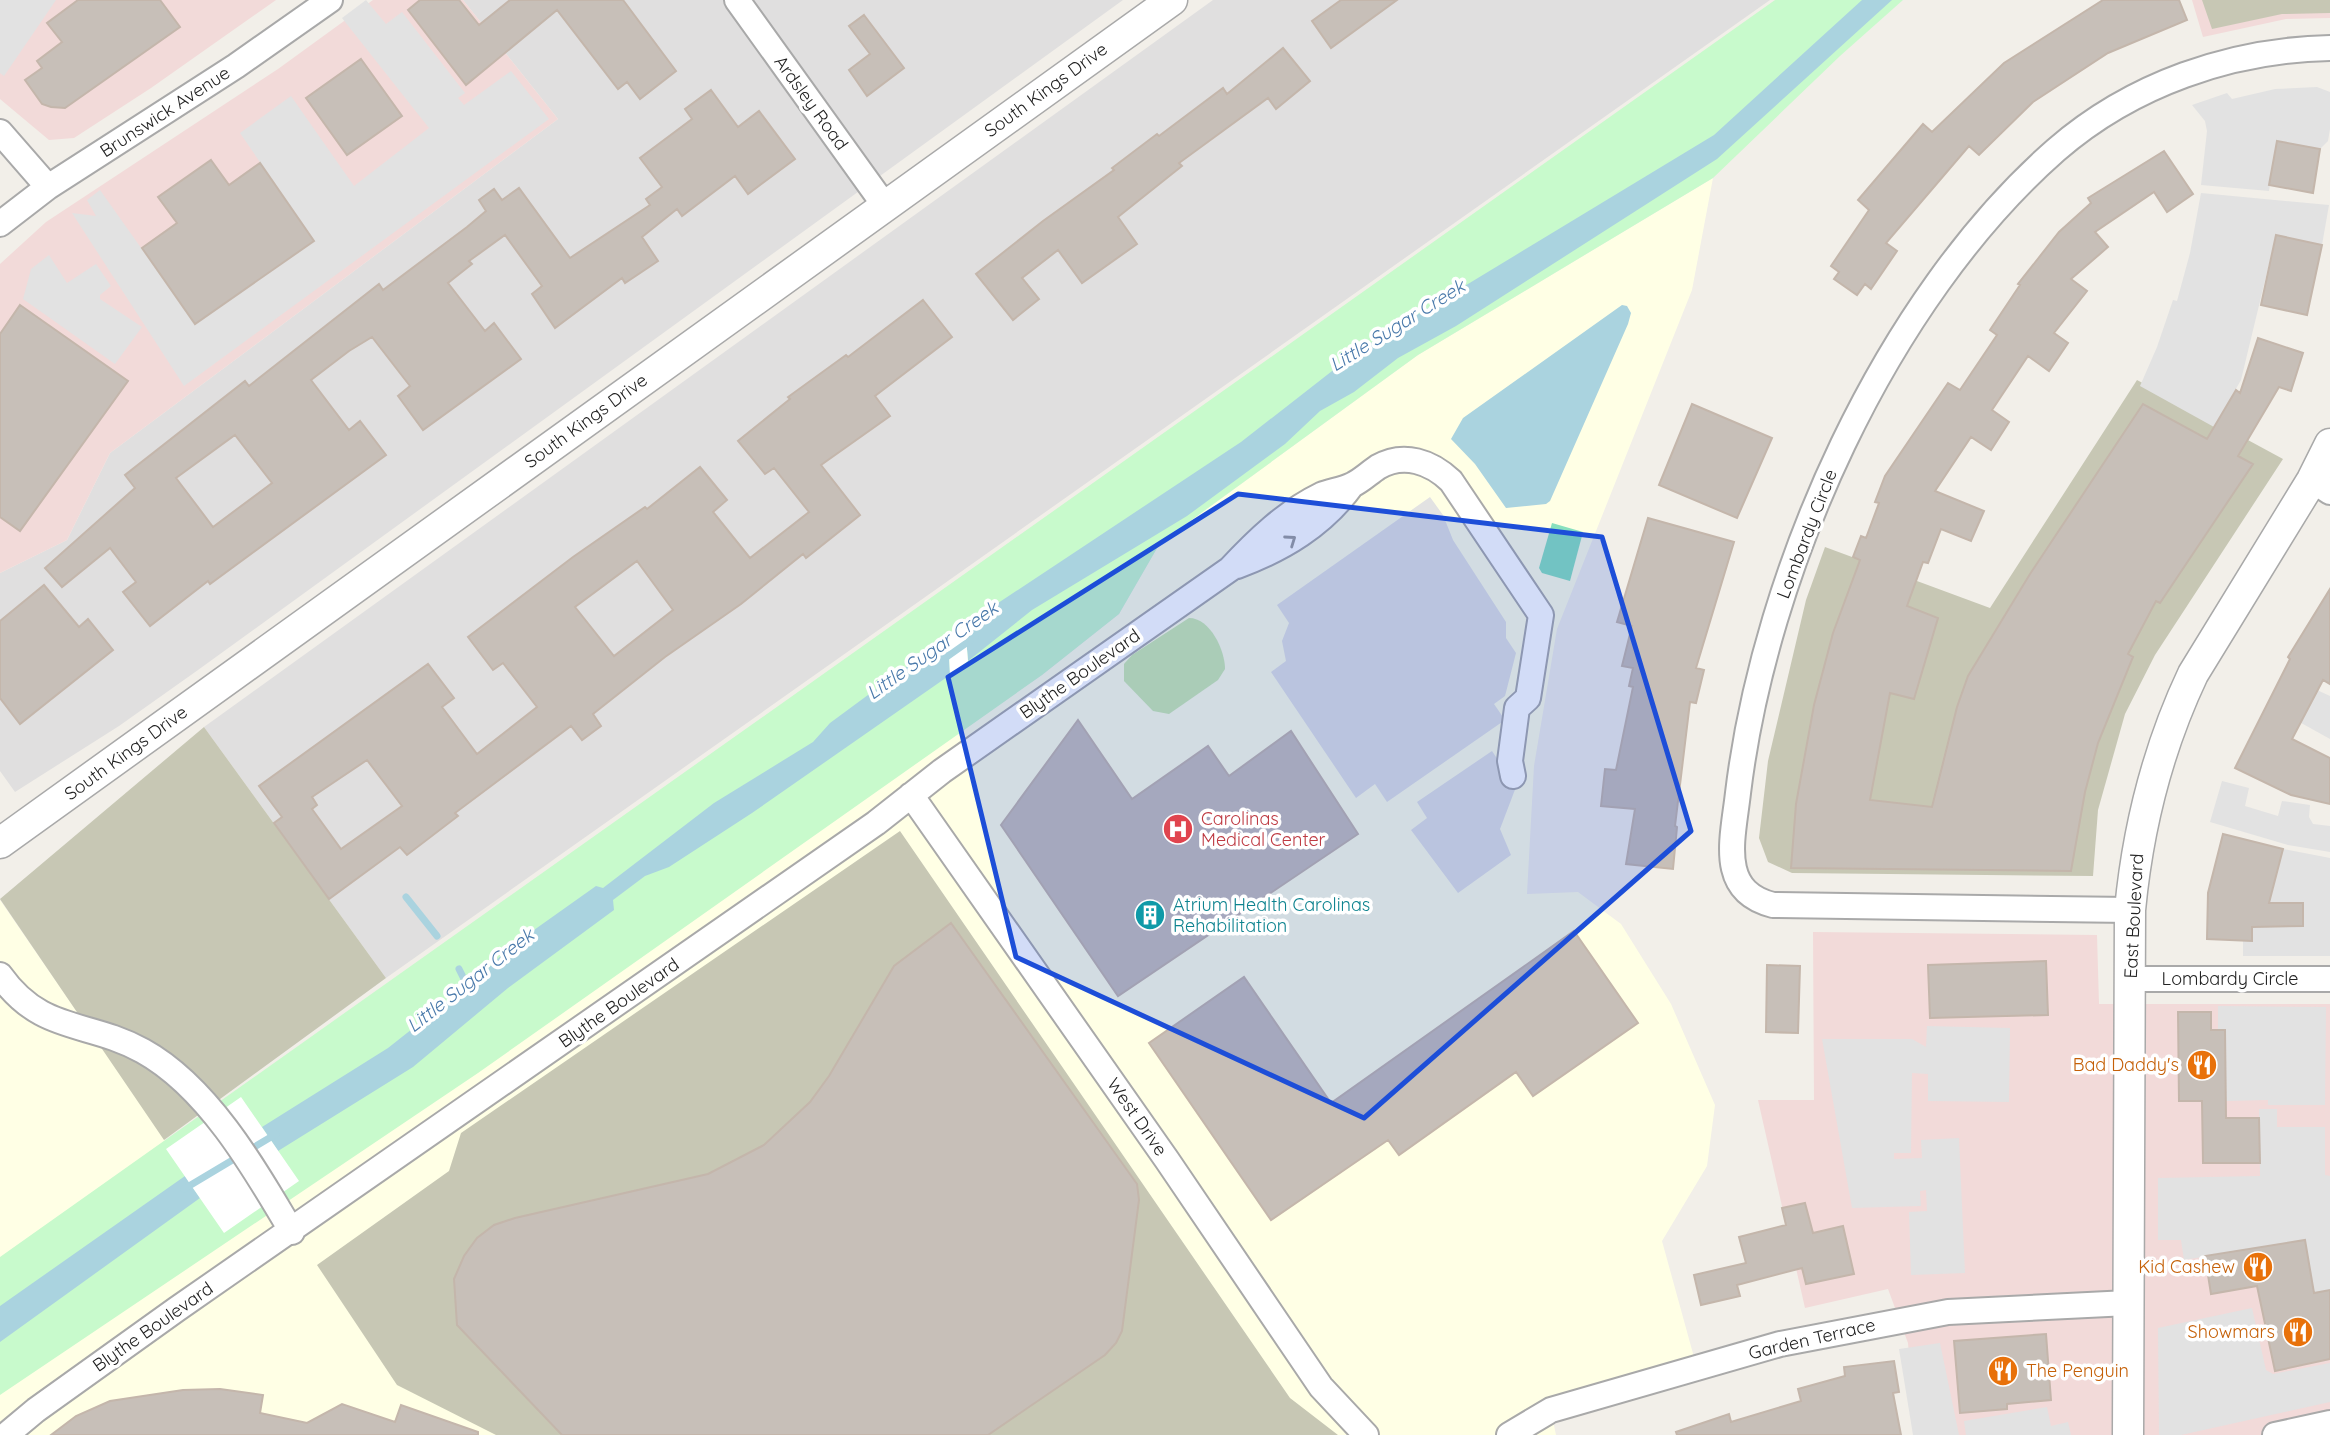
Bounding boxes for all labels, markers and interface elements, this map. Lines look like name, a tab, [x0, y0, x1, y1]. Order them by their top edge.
street label: South Kings Drive	[980, 37, 1112, 142]
street label: Ardsley Road	[769, 51, 853, 155]
street label: Brunswick Avenue	[95, 61, 234, 162]
water label: Little Sugar Creek	[1325, 273, 1471, 376]
street label: South Kings Drive	[520, 368, 652, 473]
street label: Lombardy Circle	[1771, 466, 1842, 602]
one-way arrow	[1283, 536, 1296, 548]
water label: Little Sugar Creek	[862, 595, 1004, 704]
street label: Blythe Boulevard	[1015, 623, 1144, 724]
street label: South Kings Drive	[60, 700, 192, 805]
place label: Carolinas Medical Center	[1201, 807, 1326, 851]
hospital icon: Carolinas Medical Center	[1161, 812, 1195, 846]
street label: East Boulevard	[2119, 853, 2148, 979]
place label: Atrium Health Carolinas Rehabilitation	[1173, 893, 1370, 937]
building icon: Atrium Health Carolinas Rehabilitation	[1133, 898, 1167, 932]
water label: Little Sugar Creek	[401, 922, 540, 1037]
street label: Blythe Boulevard	[554, 952, 683, 1053]
street label: Lombardy Circle	[2162, 967, 2298, 990]
restaurant icon: Bad Daddy's	[2185, 1048, 2219, 1082]
place label: Bad Daddy's	[2073, 1053, 2179, 1076]
street label: West Drive	[1102, 1073, 1173, 1160]
restaurant icon: Kid Cashew	[2241, 1250, 2275, 1284]
place label: Kid Cashew	[2138, 1255, 2235, 1278]
street label: Blythe Boulevard	[88, 1276, 217, 1377]
street label: Garden Terrace	[1746, 1313, 1878, 1364]
restaurant icon: Showmars	[2281, 1315, 2315, 1349]
place label: Showmars	[2188, 1320, 2275, 1343]
restaurant icon: The Penguin	[1986, 1354, 2020, 1388]
place label: The Penguin	[2026, 1359, 2129, 1382]

